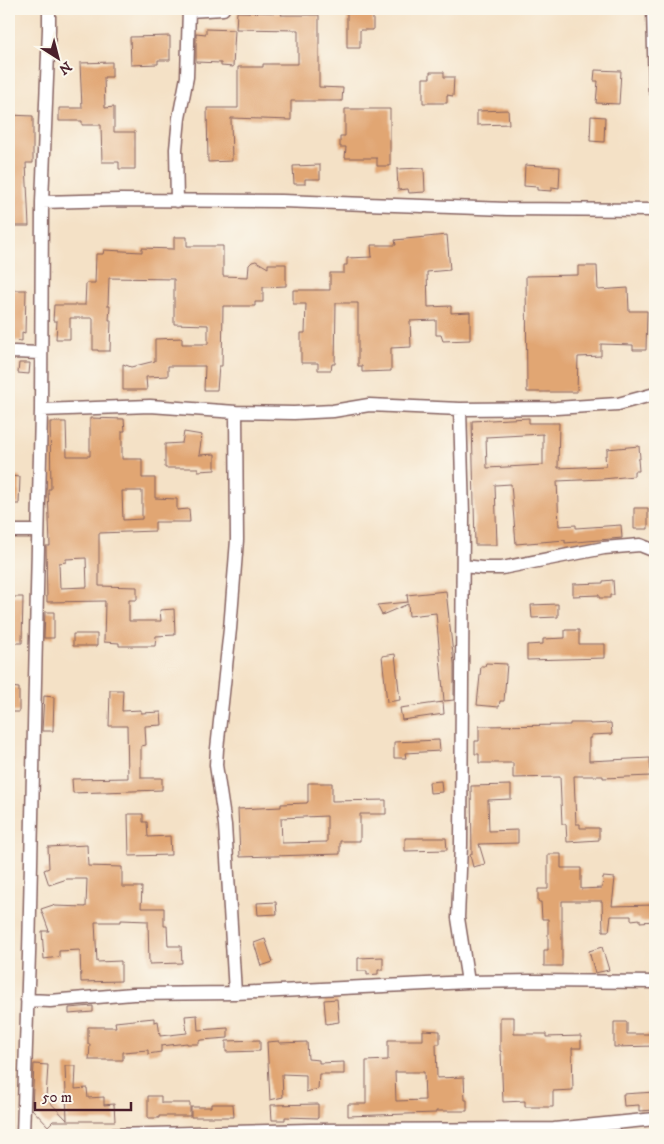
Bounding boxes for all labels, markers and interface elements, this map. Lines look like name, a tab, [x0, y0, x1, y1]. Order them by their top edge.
north arrow	[32, 32, 82, 82]
text: N	[55, 57, 75, 79]
scale bar	[35, 1079, 131, 1111]
text: 50 m	[42, 1088, 72, 1107]

